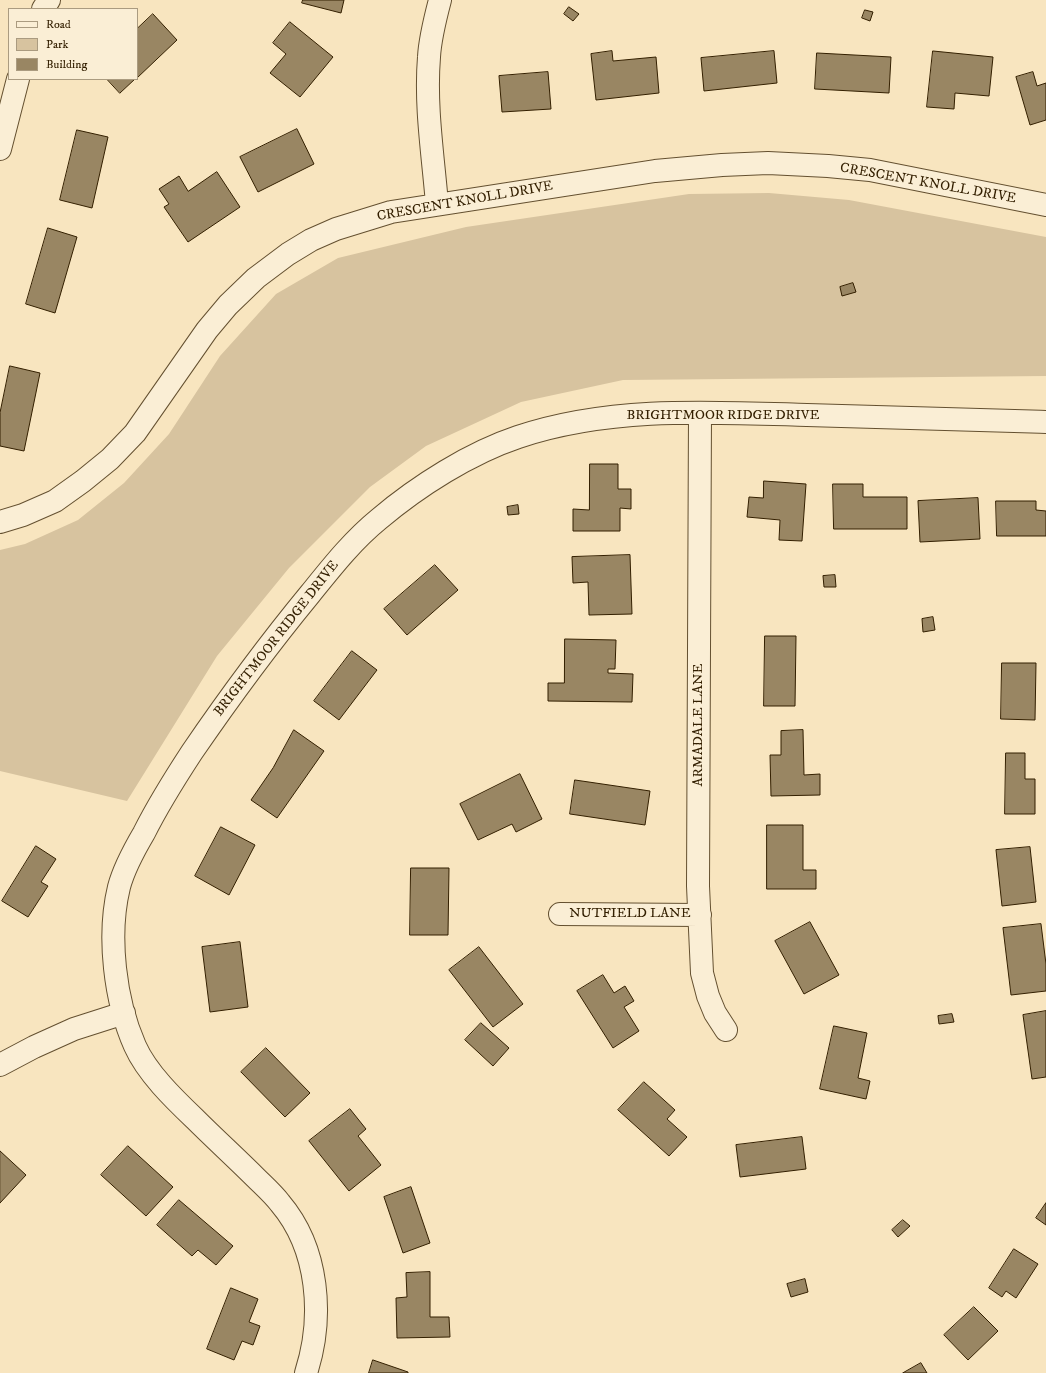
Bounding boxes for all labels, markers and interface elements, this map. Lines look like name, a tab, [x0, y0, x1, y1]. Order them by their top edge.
legend	[8, 8, 138, 80]
text: Road	[46, 17, 71, 32]
text: Park	[46, 37, 68, 52]
text: Building	[46, 57, 87, 72]
street label: CRESCENT KNOLL DRIVE	[839, 160, 1017, 208]
street label: CRESCENT KNOLL DRIVE	[376, 178, 554, 226]
street label: BRIGHTMOOR RIDGE DRIVE	[627, 408, 819, 424]
street label: BRIGHTMOOR RIDGE DRIVE	[211, 558, 343, 720]
street label: ARMADALE LANE	[691, 664, 707, 786]
street label: NUTFIELD LANE	[569, 906, 691, 922]

